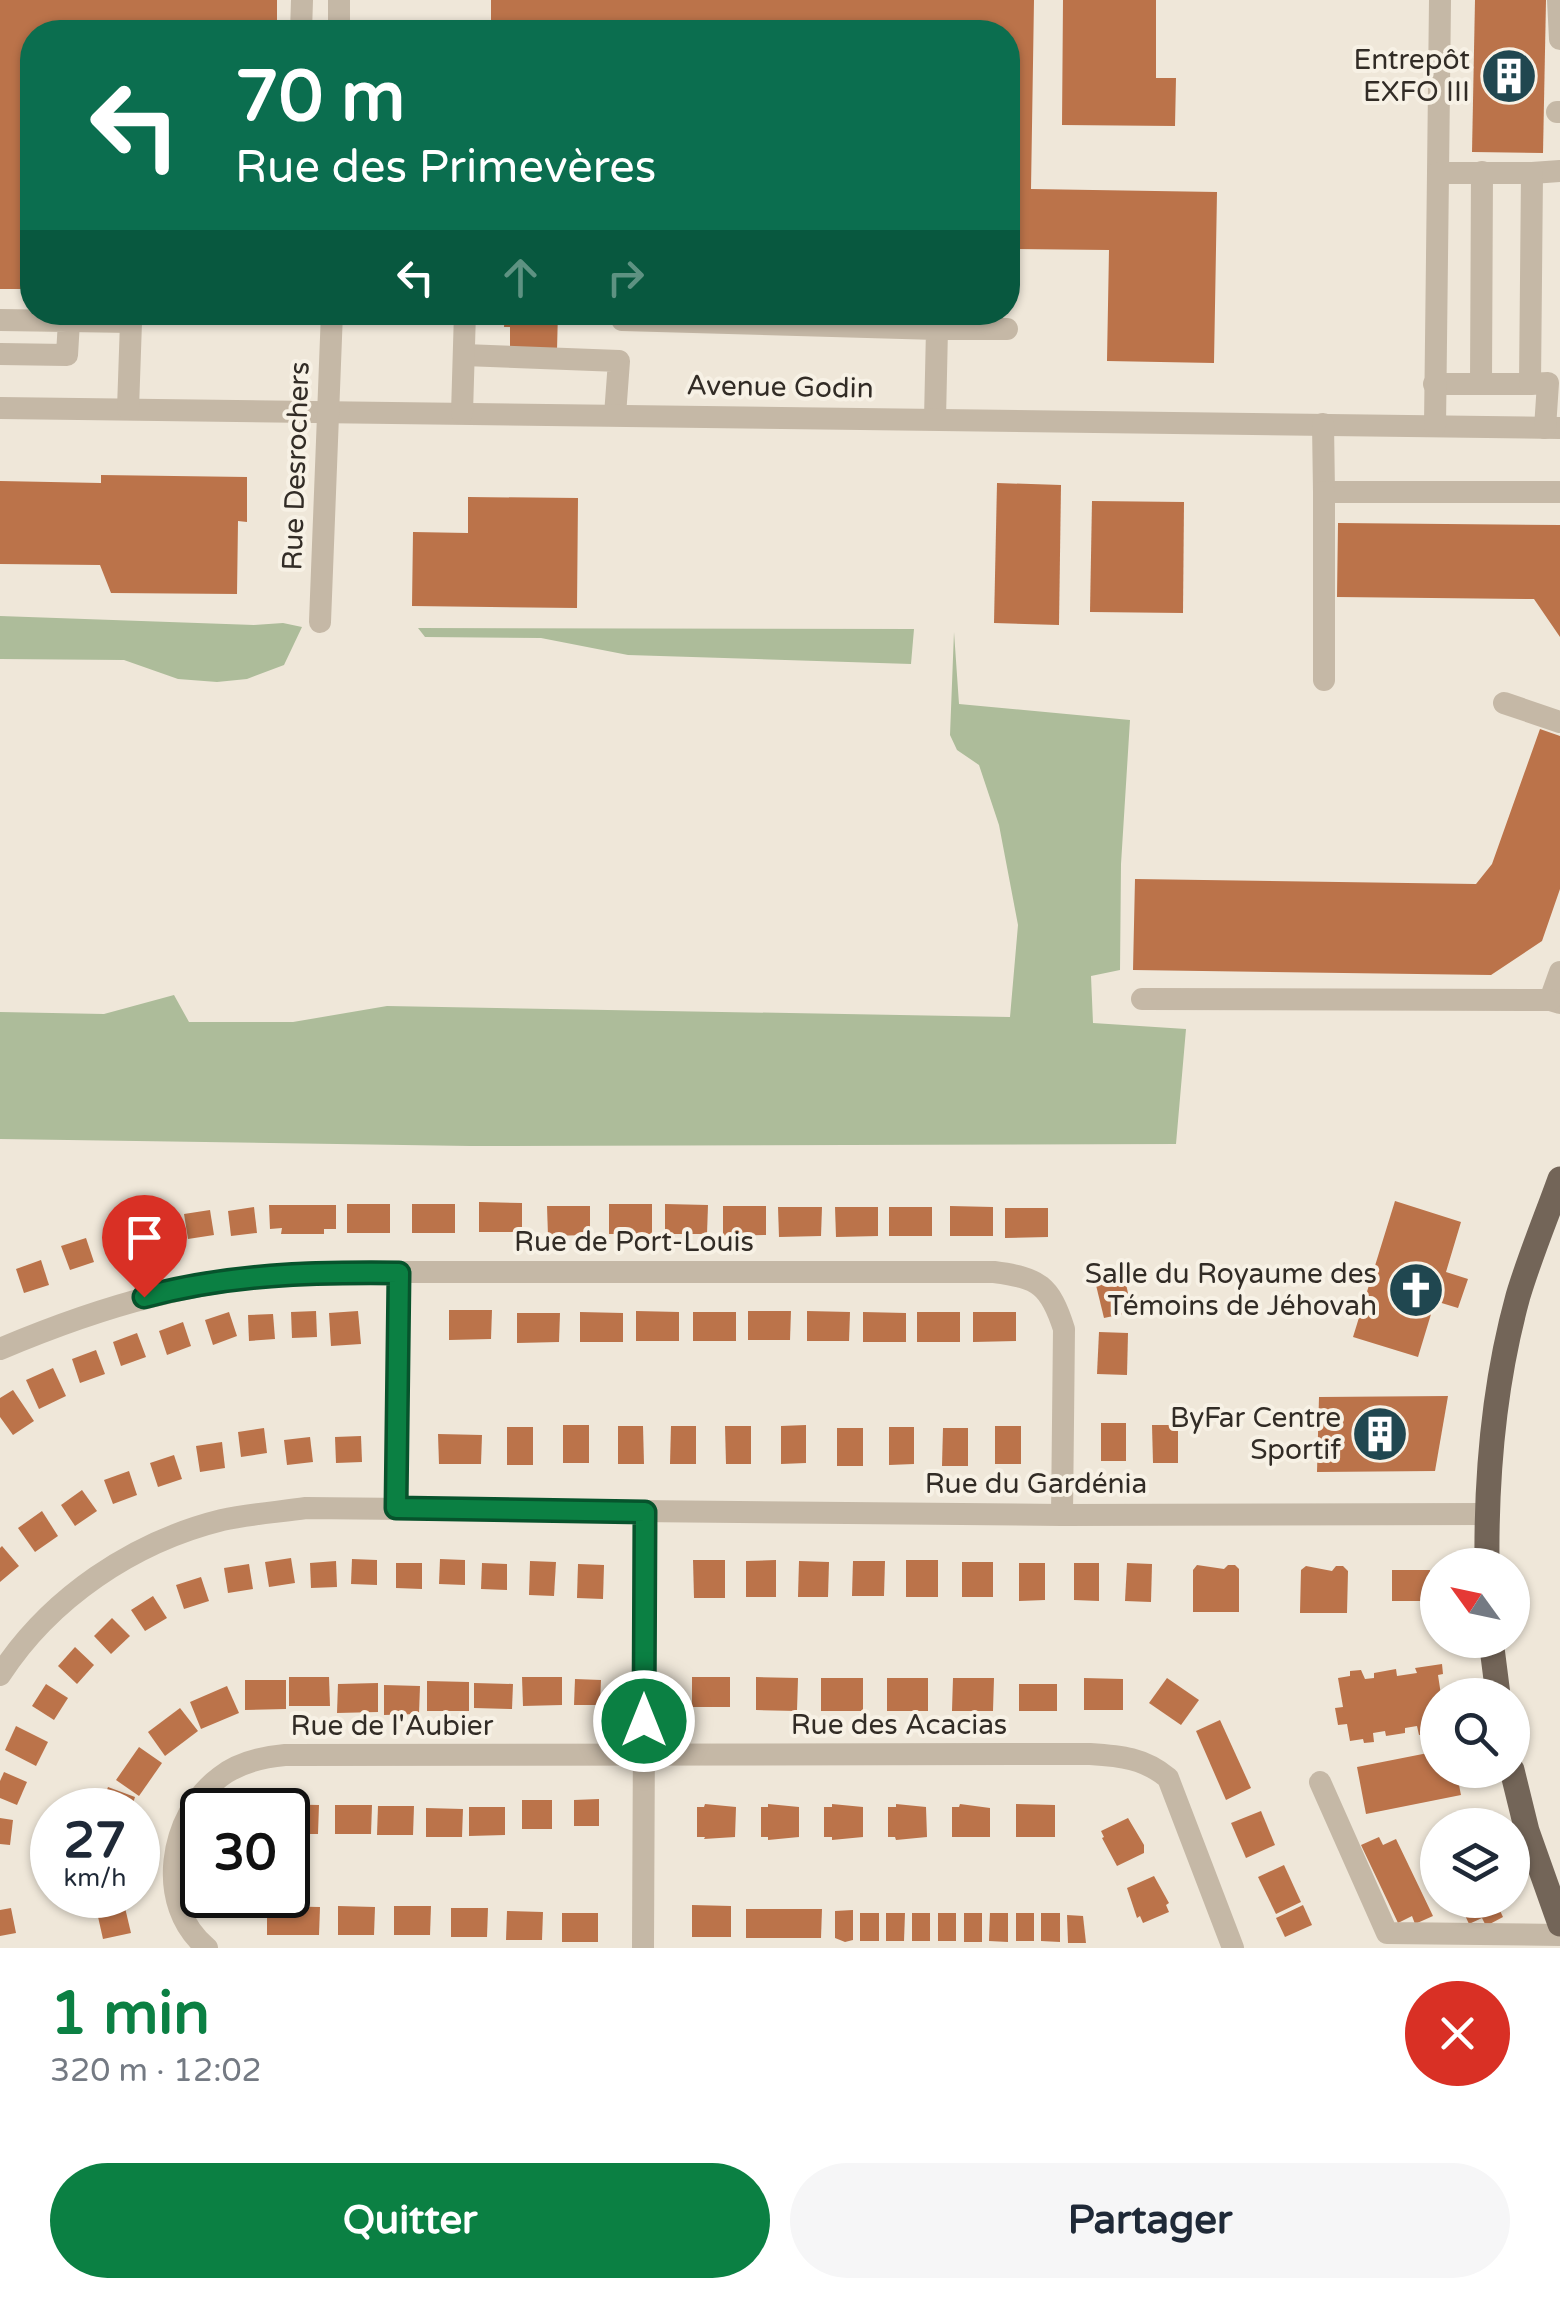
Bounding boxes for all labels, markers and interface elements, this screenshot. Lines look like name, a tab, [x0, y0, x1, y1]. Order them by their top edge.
place label: Entrepôt EXFO III	[1353, 43, 1470, 109]
building icon: Entrepôt EXFO III	[1479, 46, 1539, 106]
text: 70 m	[235, 56, 405, 140]
icon: left	[70, 60, 200, 190]
text: Rue des Primevères	[235, 141, 656, 195]
icon: left	[388, 250, 443, 305]
icon: ahead	[493, 250, 548, 305]
icon: right	[598, 250, 653, 305]
street label: Rue Desrochers	[275, 361, 317, 571]
street label: Avenue Godin	[686, 368, 874, 406]
pin	[102, 1195, 187, 1298]
icon: arrive	[117, 1210, 172, 1265]
street label: Rue de Port-Louis	[514, 1225, 754, 1259]
place label: Salle du Royaume des Témoins de Jéhovah	[1085, 1257, 1377, 1323]
church icon: Salle du Royaume des Témoins de Jéhovah	[1386, 1260, 1446, 1320]
place label: ByFar Centre Sportif	[1170, 1401, 1341, 1467]
building icon: ByFar Centre Sportif	[1350, 1404, 1410, 1464]
street label: Rue du Gardénia	[925, 1467, 1147, 1501]
north arrow	[1420, 1548, 1530, 1658]
map controls	[1420, 1548, 1530, 1918]
position arrow	[592, 1669, 696, 1773]
button: search	[1420, 1678, 1530, 1788]
street label: Rue des Acacias	[791, 1708, 1007, 1742]
street label: Rue de l'Aubier	[291, 1709, 494, 1743]
speed limit sign: 30	[180, 1788, 310, 1918]
button: layers	[1420, 1808, 1530, 1918]
text: 27	[64, 1811, 126, 1871]
text: km/h	[64, 1863, 126, 1893]
text: 1 min	[50, 1978, 210, 2050]
button: close	[1405, 1981, 1510, 2086]
text: 320 m · 12:02	[50, 2052, 262, 2090]
button: Quitter	[50, 2163, 770, 2278]
button: Partager	[790, 2163, 1510, 2278]

